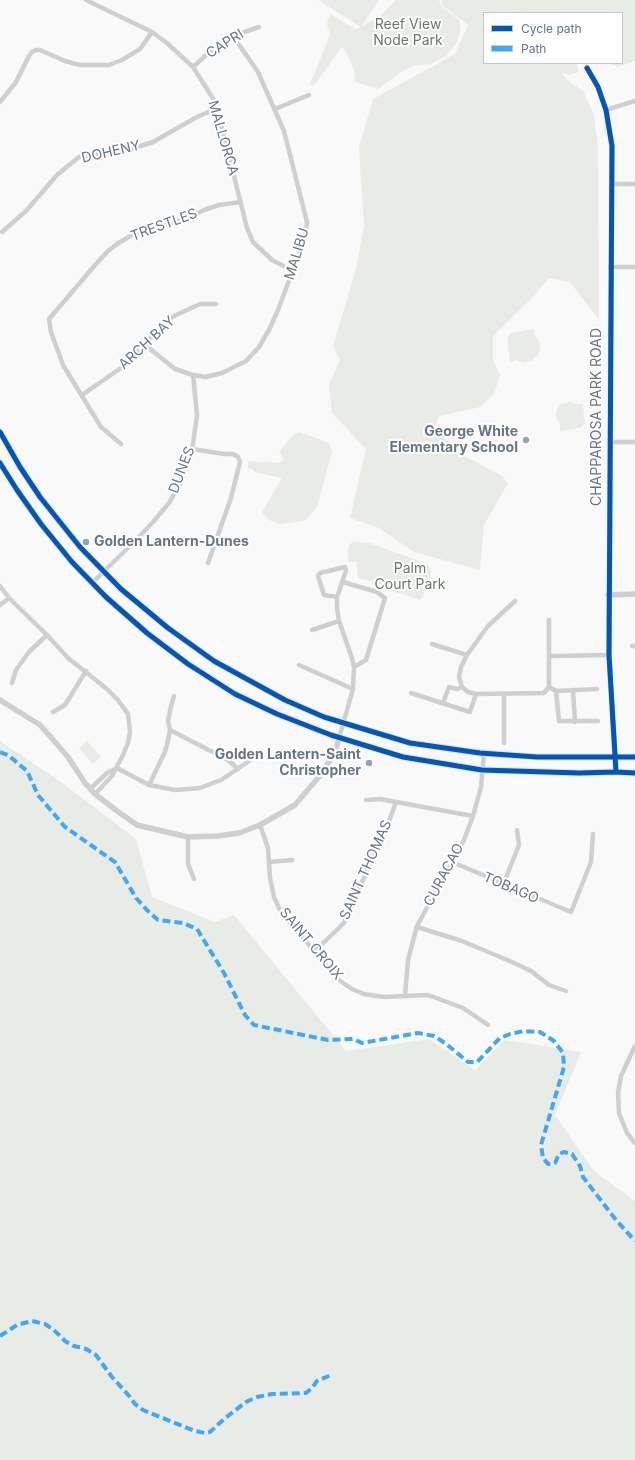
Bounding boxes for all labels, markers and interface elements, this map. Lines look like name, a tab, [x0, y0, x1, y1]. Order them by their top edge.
legend	[483, 12, 623, 64]
park label: Reef View Node Park	[373, 17, 443, 50]
text: Cycle path	[521, 21, 582, 36]
street label: CAPRI	[203, 26, 247, 62]
text: Path	[521, 41, 546, 56]
street label: MALLORCA	[204, 99, 242, 177]
street label: DOHENY	[80, 137, 142, 167]
street label: TRESTLES	[128, 205, 200, 245]
street label: MALIBU	[281, 226, 313, 282]
street label: ARCH BAY	[115, 313, 179, 373]
street label: CHAPPAROSA PARK ROAD	[589, 328, 605, 506]
place label: George White Elementary School	[389, 424, 518, 456]
marker: George White Elementary School	[521, 435, 531, 445]
street label: DUNES	[165, 444, 199, 496]
place label: Golden Lantern-Dunes	[94, 534, 249, 550]
marker: Golden Lantern-Dunes	[81, 537, 91, 547]
park label: Palm Court Park	[375, 561, 445, 594]
place label: Golden Lantern-Saint Christopher	[215, 747, 361, 780]
marker: Golden Lantern-Saint Christopher	[364, 758, 374, 768]
street label: SAINT THOMAS	[336, 818, 396, 922]
street label: CURACAO	[420, 841, 468, 909]
street label: TOBAGO	[481, 869, 541, 907]
street label: SAINT CROIX	[276, 904, 346, 984]

